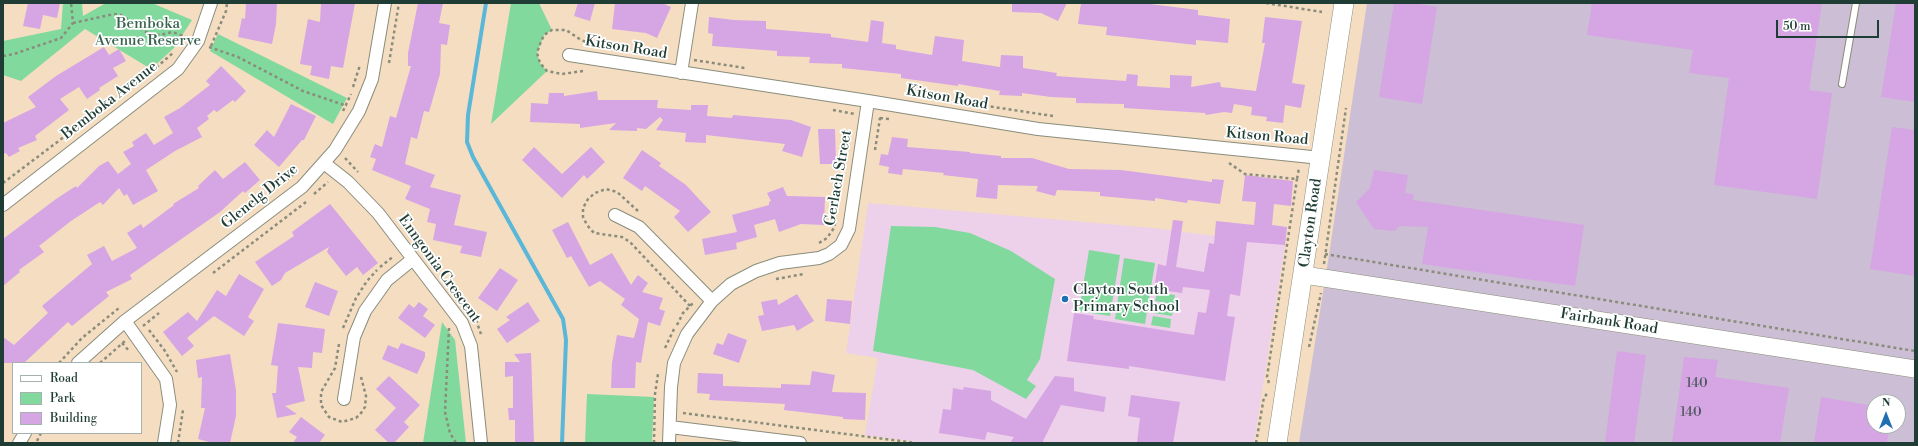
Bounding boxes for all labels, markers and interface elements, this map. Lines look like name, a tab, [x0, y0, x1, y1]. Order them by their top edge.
scale bar	[1778, 12, 1881, 38]
park label: Bemboka Avenue Reserve	[95, 15, 201, 50]
text: 50 m	[1783, 19, 1811, 34]
street label: Kitson Road	[584, 33, 668, 63]
street label: Bemboka Avenue	[58, 58, 162, 144]
street label: Kitson Road	[905, 82, 989, 114]
street label: Kitson Road	[1225, 124, 1309, 150]
street label: Gerlach Street	[822, 129, 856, 227]
street label: Glenelg Drive	[218, 161, 302, 233]
street label: Clayton Road	[1296, 177, 1326, 269]
street label: Enngonia Crescent	[394, 211, 484, 327]
place label: Clayton South Primary School	[1073, 281, 1179, 316]
marker: Clayton South Primary School	[1060, 294, 1070, 304]
street label: Fairbank Road	[1559, 305, 1659, 339]
legend	[12, 362, 142, 434]
text: Road	[50, 371, 78, 386]
house number: 140	[1686, 376, 1708, 392]
text: Park	[50, 391, 75, 406]
north arrow	[1866, 394, 1906, 434]
text: N	[1882, 396, 1890, 410]
house number: 140	[1680, 405, 1702, 421]
text: Building	[50, 411, 97, 426]

